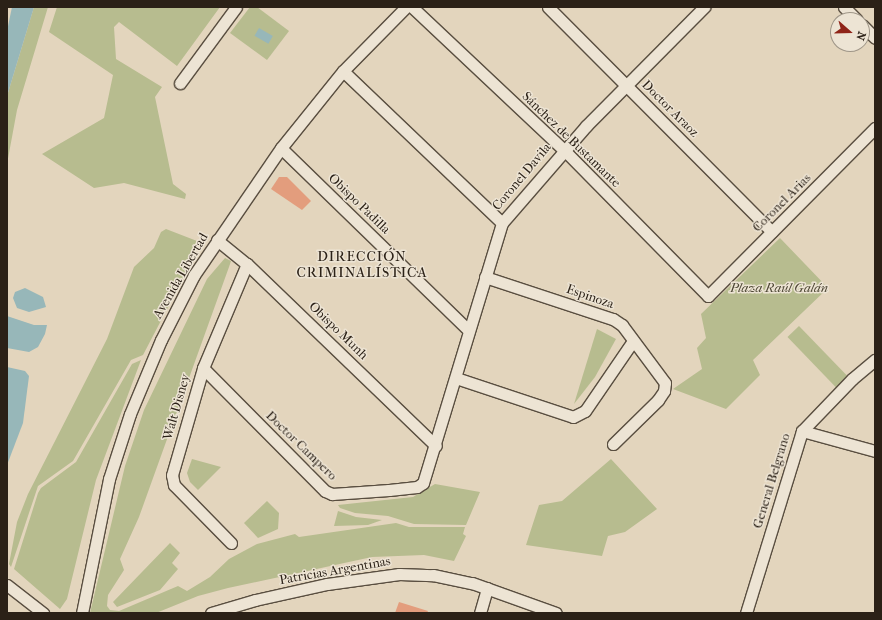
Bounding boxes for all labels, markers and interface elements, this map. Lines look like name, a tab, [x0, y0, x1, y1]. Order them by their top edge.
north arrow	[830, 12, 870, 52]
text: N	[853, 30, 868, 42]
street label: Doctor Araoz	[638, 77, 702, 141]
street label: Sánchez de Bustamante	[518, 89, 624, 191]
street label: Coronel Davila	[489, 140, 555, 214]
street label: Obispo Padilla	[325, 171, 393, 237]
street label: Coronel Arias	[750, 171, 814, 235]
street label: Avenida Libertad	[150, 230, 212, 322]
district label: DIRECCIÓN CRIMINALÍSTICA	[296, 249, 428, 282]
park label: Plaza Raúl Galán	[730, 280, 828, 296]
street label: Espinoza	[564, 282, 616, 312]
street label: Obispo Munh	[305, 299, 371, 363]
street label: Walt Disney	[160, 372, 194, 442]
street label: Doctor Campero	[262, 408, 340, 484]
street label: General Belgrano	[750, 432, 794, 530]
street label: Patricias Argentinas	[278, 554, 392, 588]

